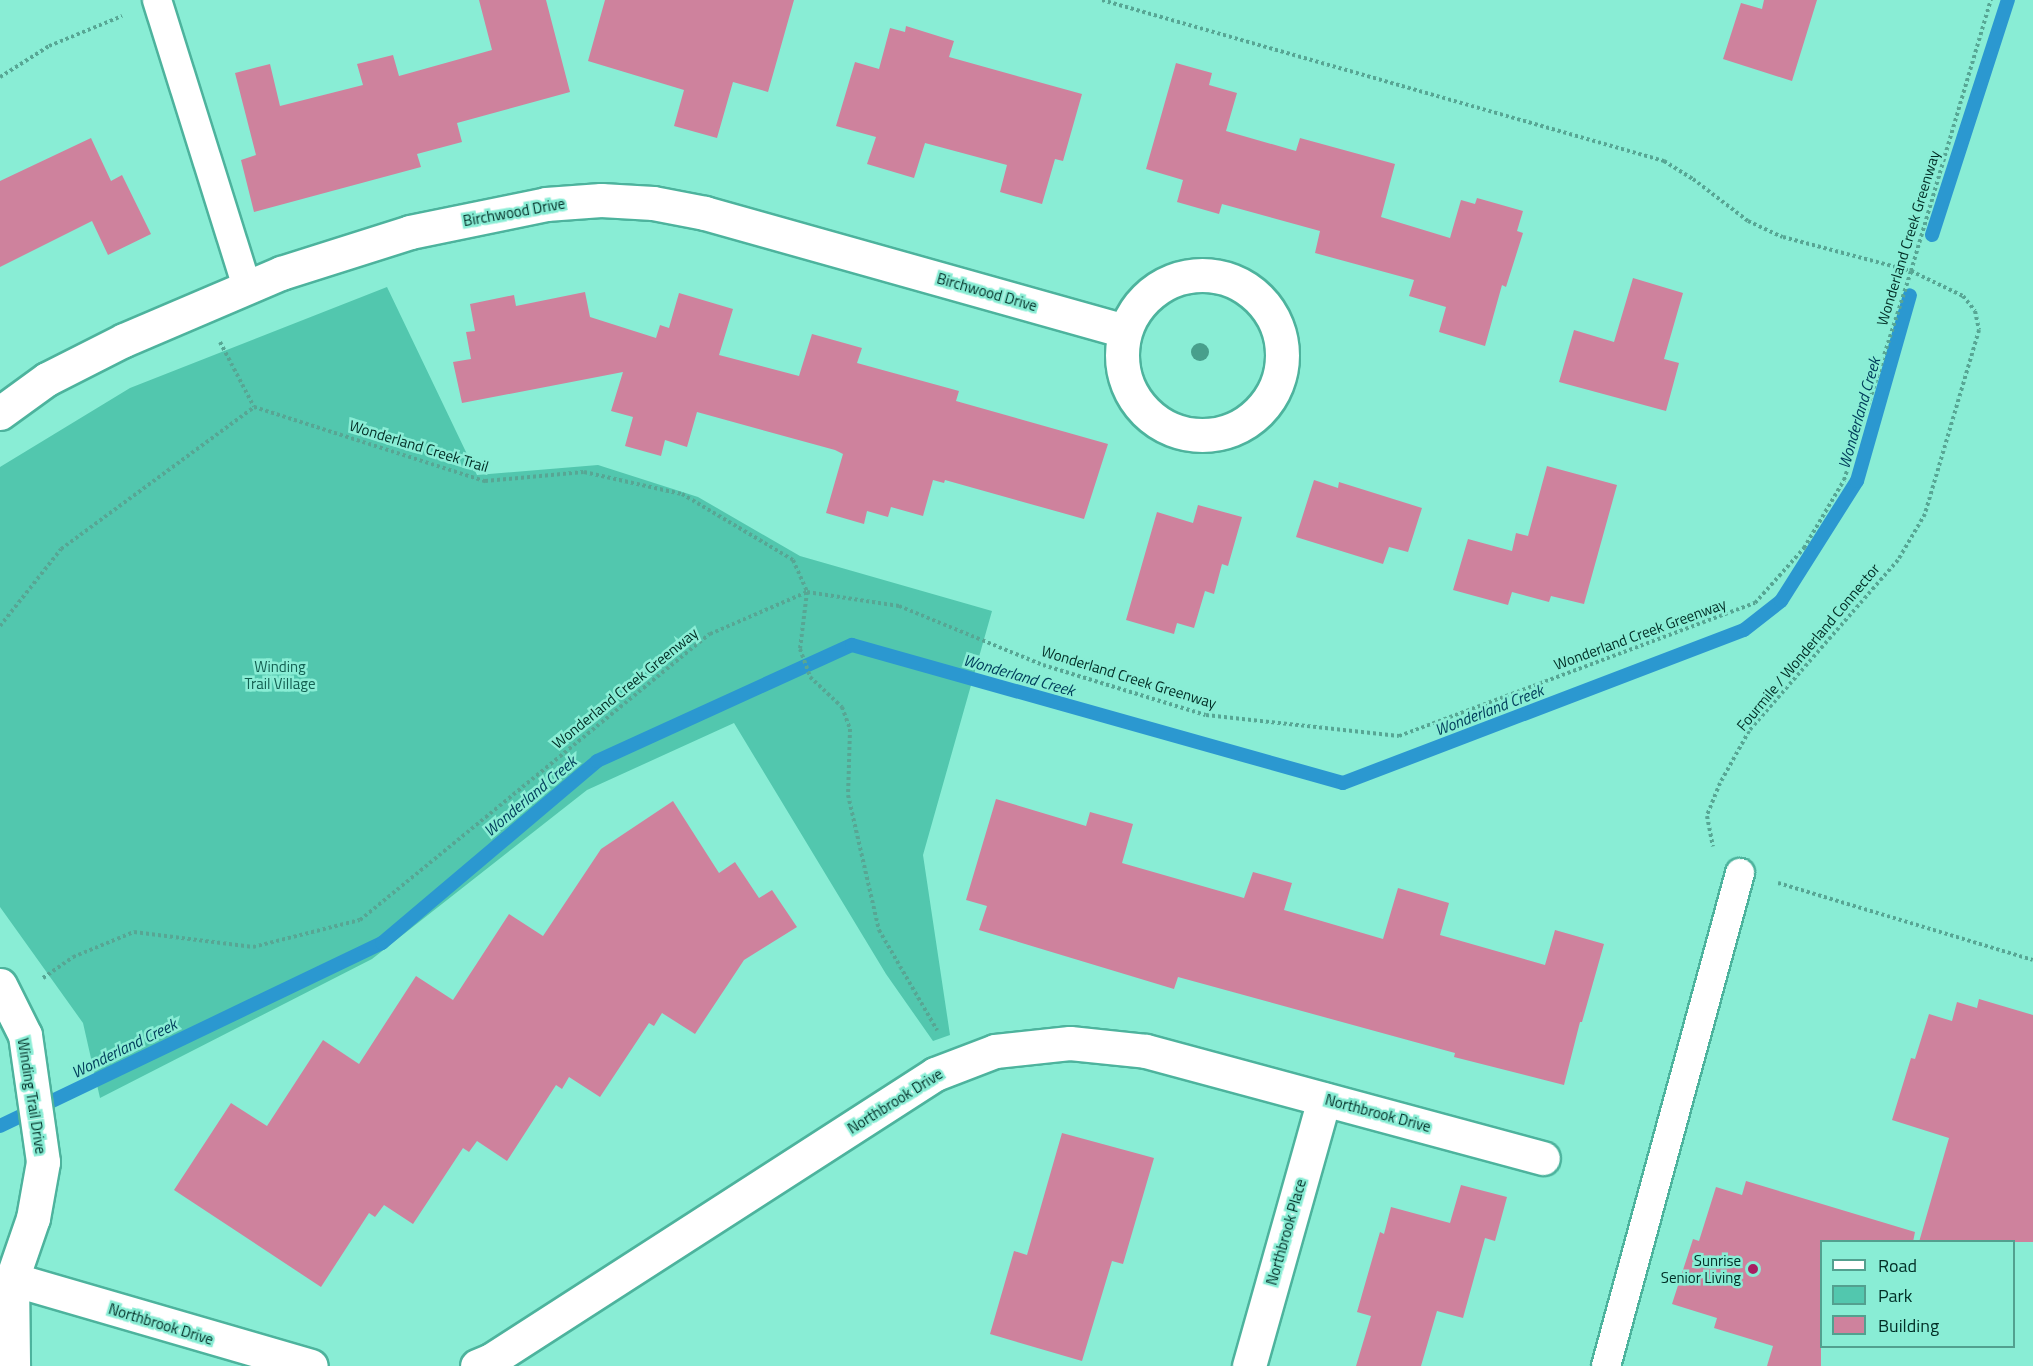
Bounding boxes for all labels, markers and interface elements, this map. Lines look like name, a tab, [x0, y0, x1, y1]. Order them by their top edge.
street label: Wonderland Creek Greenway	[1873, 148, 1943, 328]
street label: Birchwood Drive	[462, 194, 566, 230]
street label: Birchwood Drive	[935, 269, 1039, 315]
water label: Wonderland Creek	[1834, 355, 1884, 471]
street label: Wonderland Creek Trail	[347, 416, 491, 476]
street label: Fourmile / Wonderland Connector	[1733, 560, 1883, 734]
street label: Wonderland Creek Greenway	[1551, 594, 1729, 674]
street label: Wonderland Creek Greenway	[549, 624, 701, 752]
street label: Wonderland Creek Greenway	[1039, 642, 1219, 712]
water label: Wonderland Creek	[961, 650, 1077, 700]
park label: Winding Trail Village	[244, 657, 316, 692]
water label: Wonderland Creek	[1432, 680, 1546, 740]
water label: Wonderland Creek	[480, 752, 580, 840]
water label: Wonderland Creek	[68, 1014, 180, 1082]
street label: Winding Trail Drive	[14, 1037, 50, 1155]
street label: Northbrook Drive	[844, 1065, 946, 1137]
street label: Northbrook Drive	[1323, 1090, 1433, 1136]
street label: Northbrook Place	[1262, 1177, 1310, 1287]
legend	[1820, 1240, 2015, 1348]
place label: Sunrise Senior Living	[1661, 1251, 1741, 1286]
text: Road	[1878, 1252, 1917, 1279]
marker: Sunrise Senior Living	[1746, 1262, 1760, 1276]
text: Park	[1878, 1282, 1912, 1309]
street label: Northbrook Drive	[106, 1300, 216, 1348]
text: Building	[1878, 1312, 1939, 1339]

